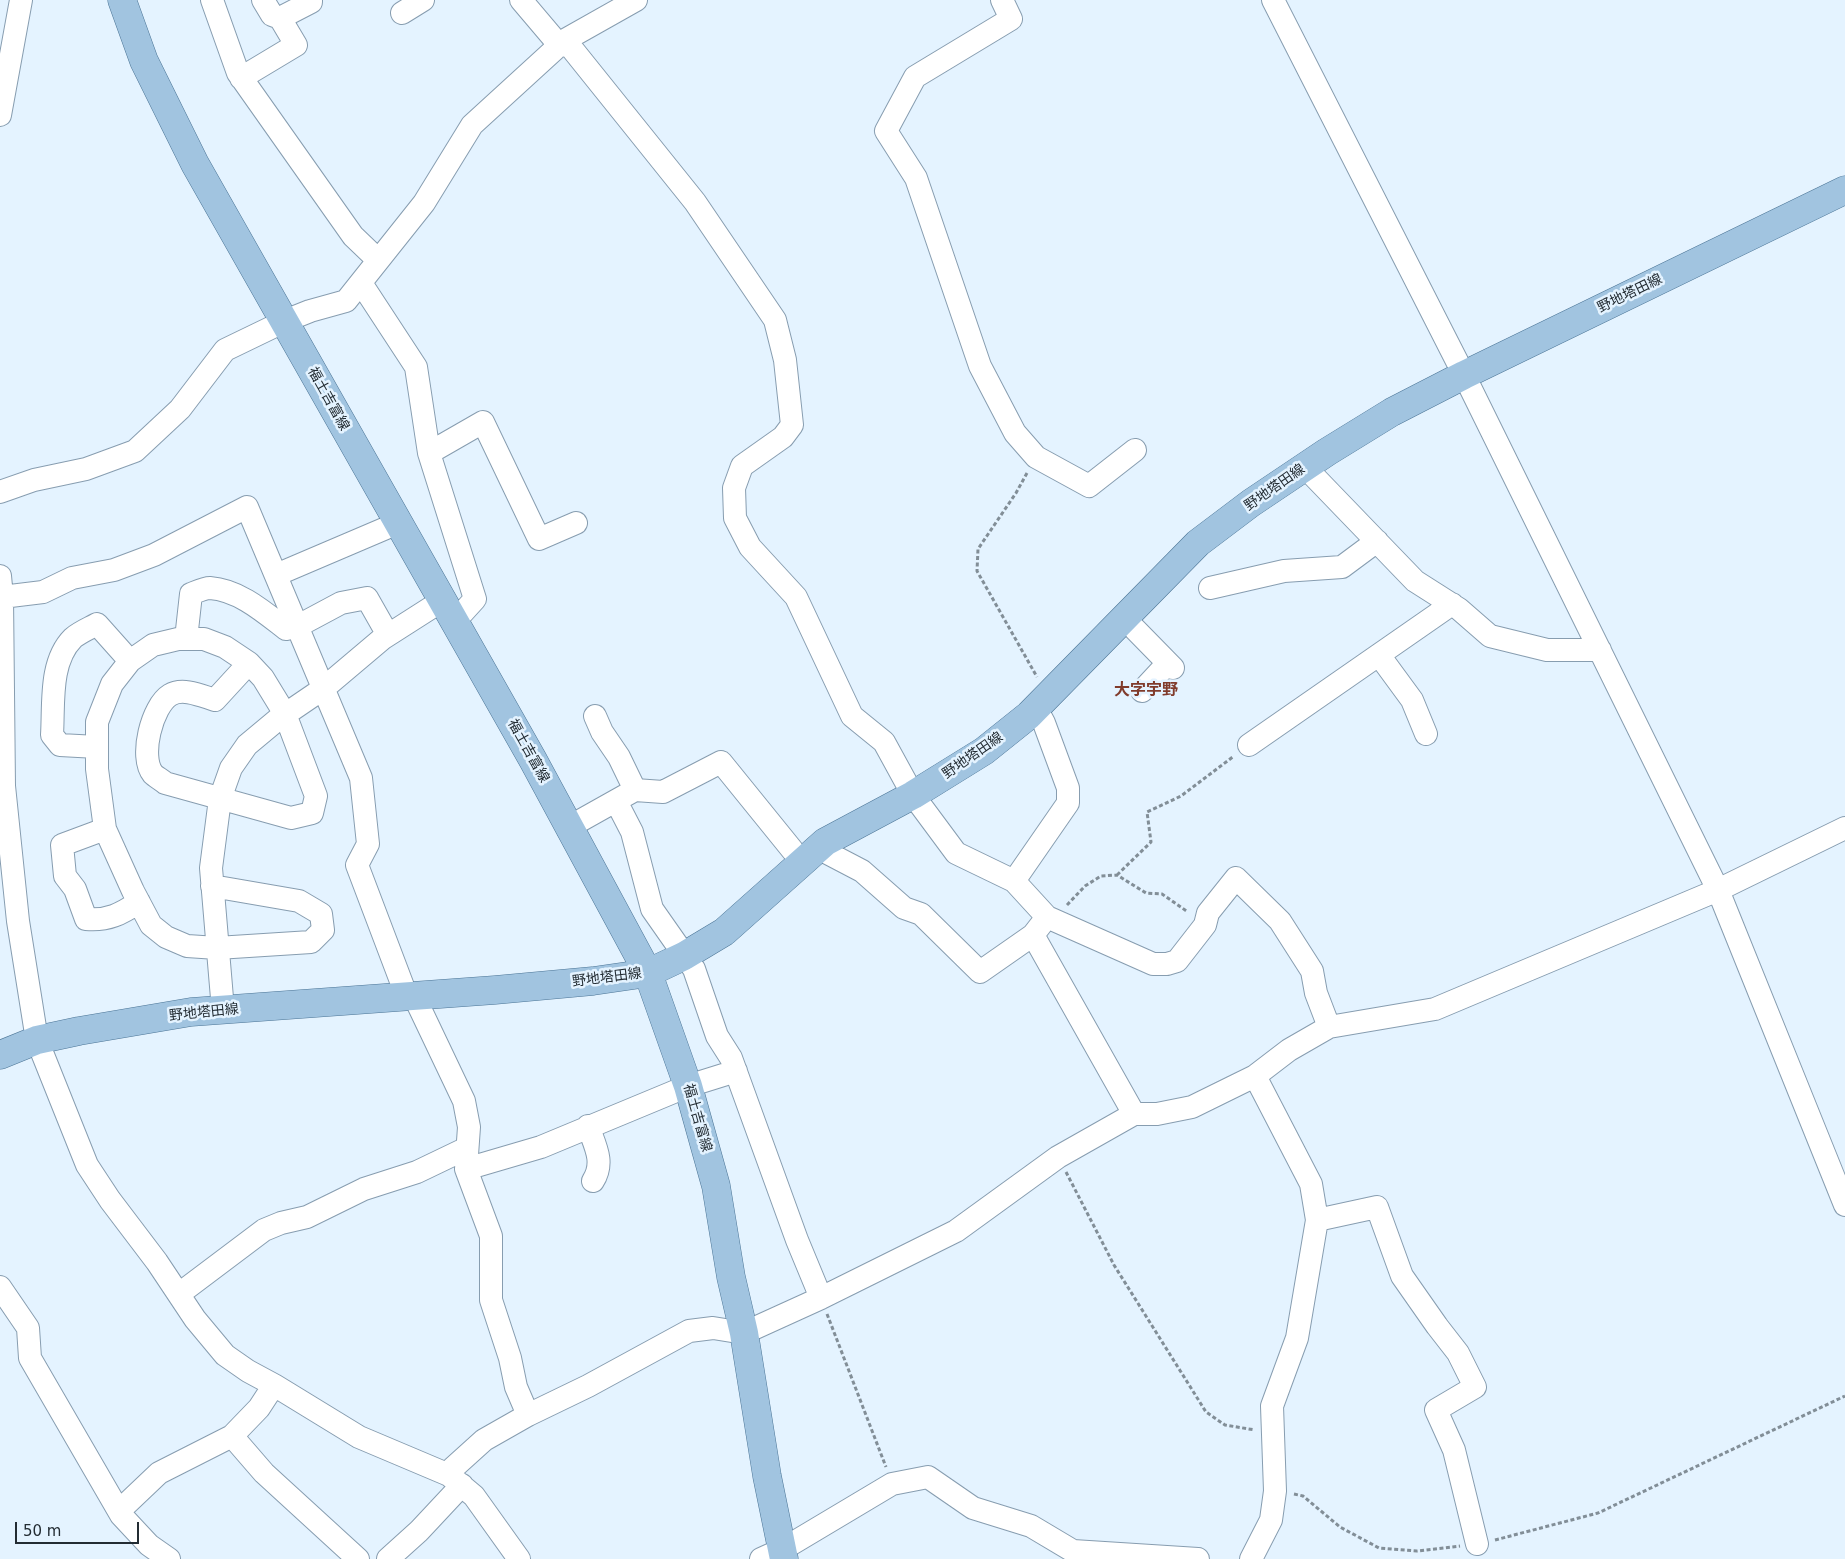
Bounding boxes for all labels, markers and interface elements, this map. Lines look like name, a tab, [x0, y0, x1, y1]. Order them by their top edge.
street label: 野地塔田線	[1595, 271, 1665, 317]
street label: 福土吉富線	[304, 364, 352, 434]
street label: 野地塔田線	[1242, 461, 1308, 515]
district label: 大字宇野	[1114, 681, 1178, 701]
street label: 福土吉富線	[504, 716, 552, 786]
street label: 野地塔田線	[940, 729, 1006, 783]
street label: 野地塔田線	[571, 965, 643, 991]
street label: 野地塔田線	[168, 1001, 240, 1025]
street label: 福土吉富線	[679, 1082, 715, 1154]
scale bar	[18, 1512, 141, 1544]
text: 50 m	[23, 1522, 61, 1540]

